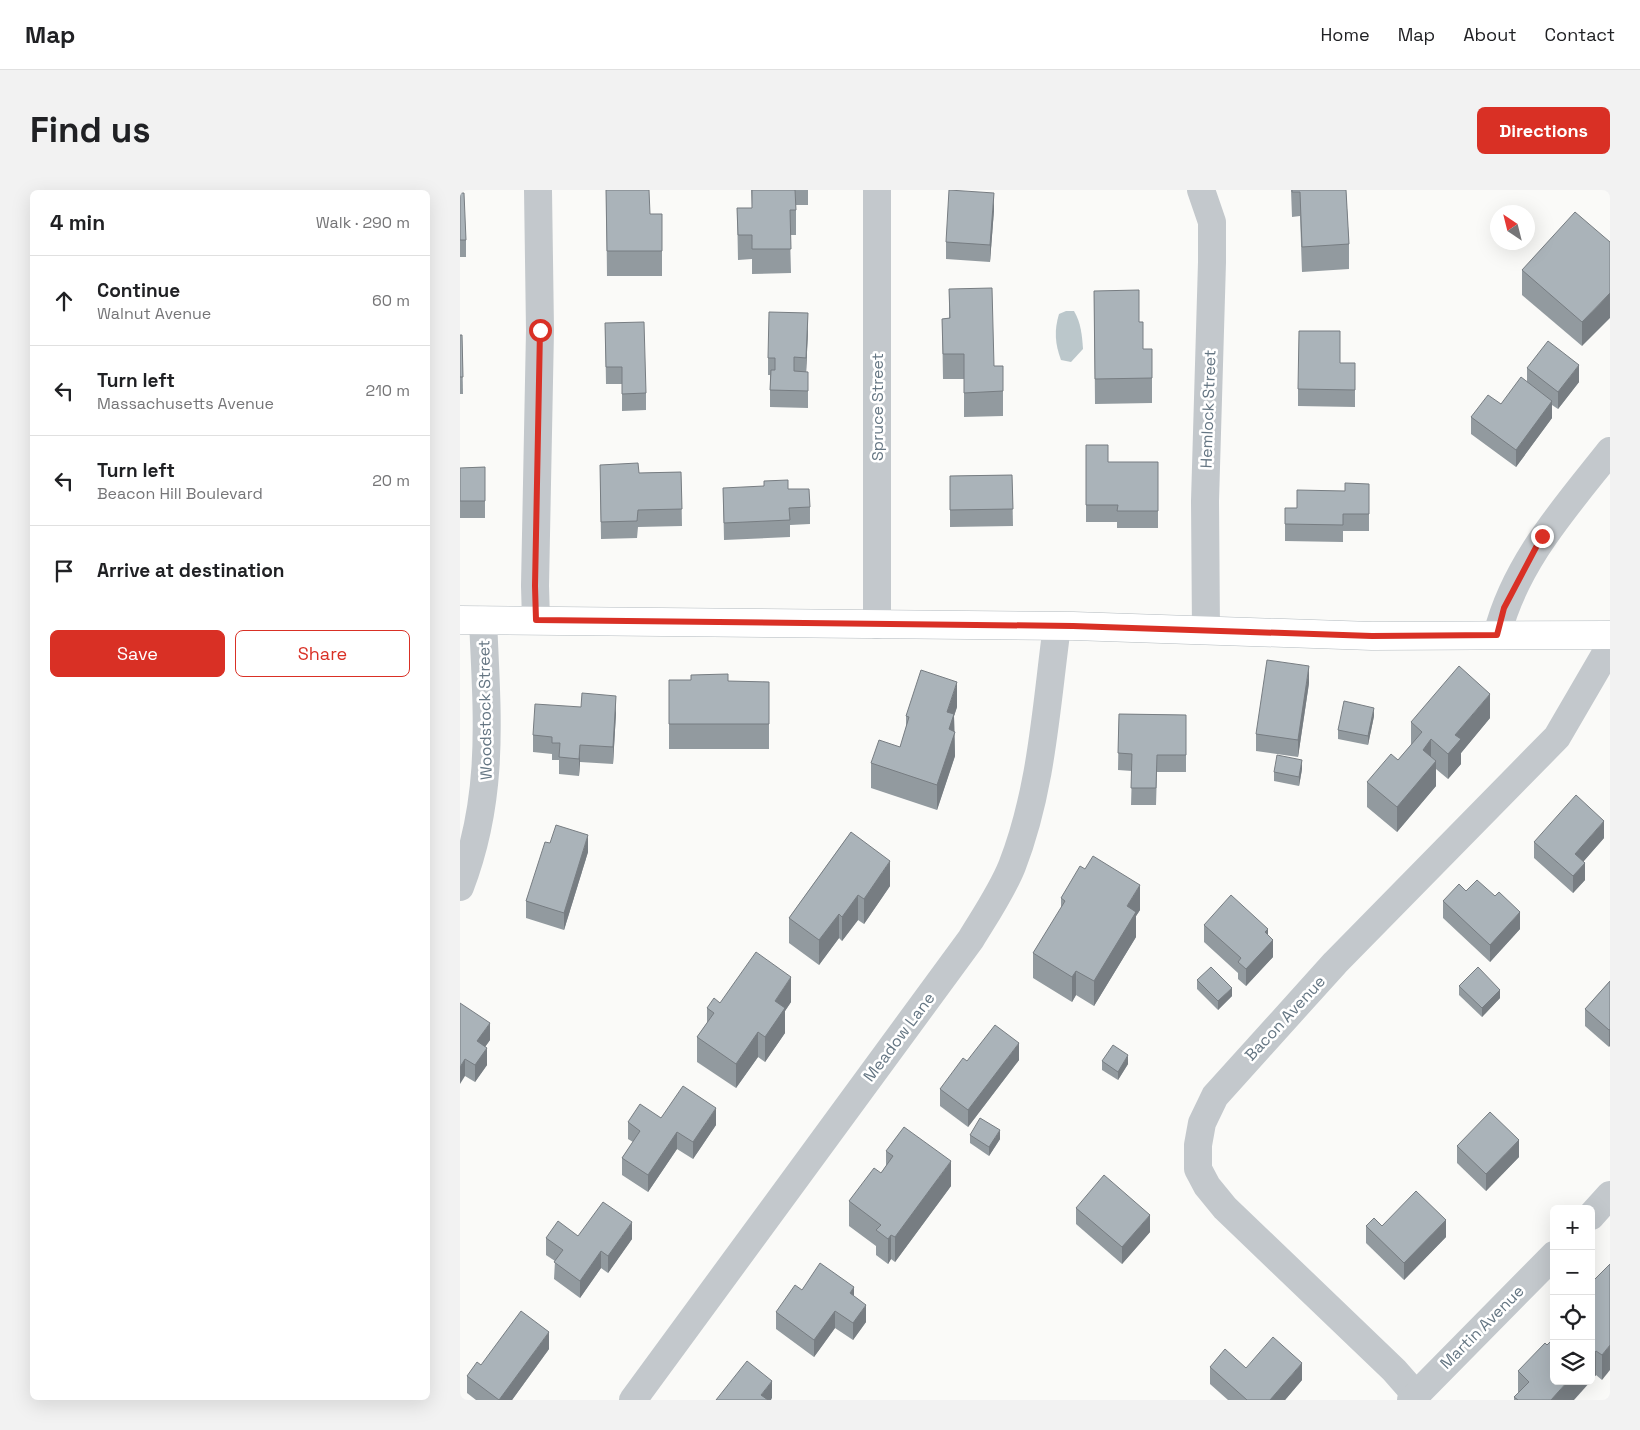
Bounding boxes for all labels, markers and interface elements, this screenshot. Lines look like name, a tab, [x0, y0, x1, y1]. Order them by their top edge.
text: Map	[25, 19, 75, 50]
text: Home	[1321, 23, 1370, 46]
text: Map	[1398, 23, 1435, 46]
text: About	[1463, 23, 1517, 46]
text: Contact	[1545, 23, 1615, 46]
button: Directions	[1477, 107, 1610, 154]
text: Find us	[30, 108, 151, 152]
north arrow	[1490, 205, 1535, 250]
text: 4 min	[50, 209, 105, 236]
text: Walk · 290 m	[316, 212, 410, 233]
text: Continue	[97, 278, 180, 303]
icon: ahead	[50, 287, 78, 315]
text: 60 m	[372, 290, 410, 311]
text: Walnut Avenue	[97, 303, 211, 324]
route start	[529, 319, 552, 342]
street label: Hemlock Street	[1195, 349, 1221, 469]
street label: Spruce Street	[867, 353, 888, 461]
text: Turn left	[97, 368, 175, 393]
icon: left	[50, 377, 78, 405]
text: 210 m	[366, 380, 410, 401]
text: Massachusetts Avenue	[97, 393, 274, 414]
text: Turn left	[97, 458, 175, 483]
icon: left	[50, 467, 78, 495]
text: 20 m	[372, 470, 410, 491]
text: Beacon Hill Boulevard	[97, 483, 263, 504]
route end	[1531, 525, 1554, 548]
icon: arrive	[50, 557, 78, 585]
text: Arrive at destination	[97, 558, 285, 583]
button: Save	[50, 630, 225, 677]
button: Share	[235, 630, 410, 677]
street label: Woodstock Street	[473, 640, 497, 780]
street label: Bacon Avenue	[1240, 971, 1330, 1065]
street label: Meadow Lane	[859, 988, 939, 1086]
map controls	[1550, 1205, 1595, 1385]
button: +	[1550, 1205, 1595, 1250]
button: −	[1550, 1250, 1595, 1295]
street label: Martin Avenue	[1435, 1280, 1529, 1374]
button: locate	[1550, 1295, 1595, 1340]
button: layers	[1550, 1340, 1595, 1385]

